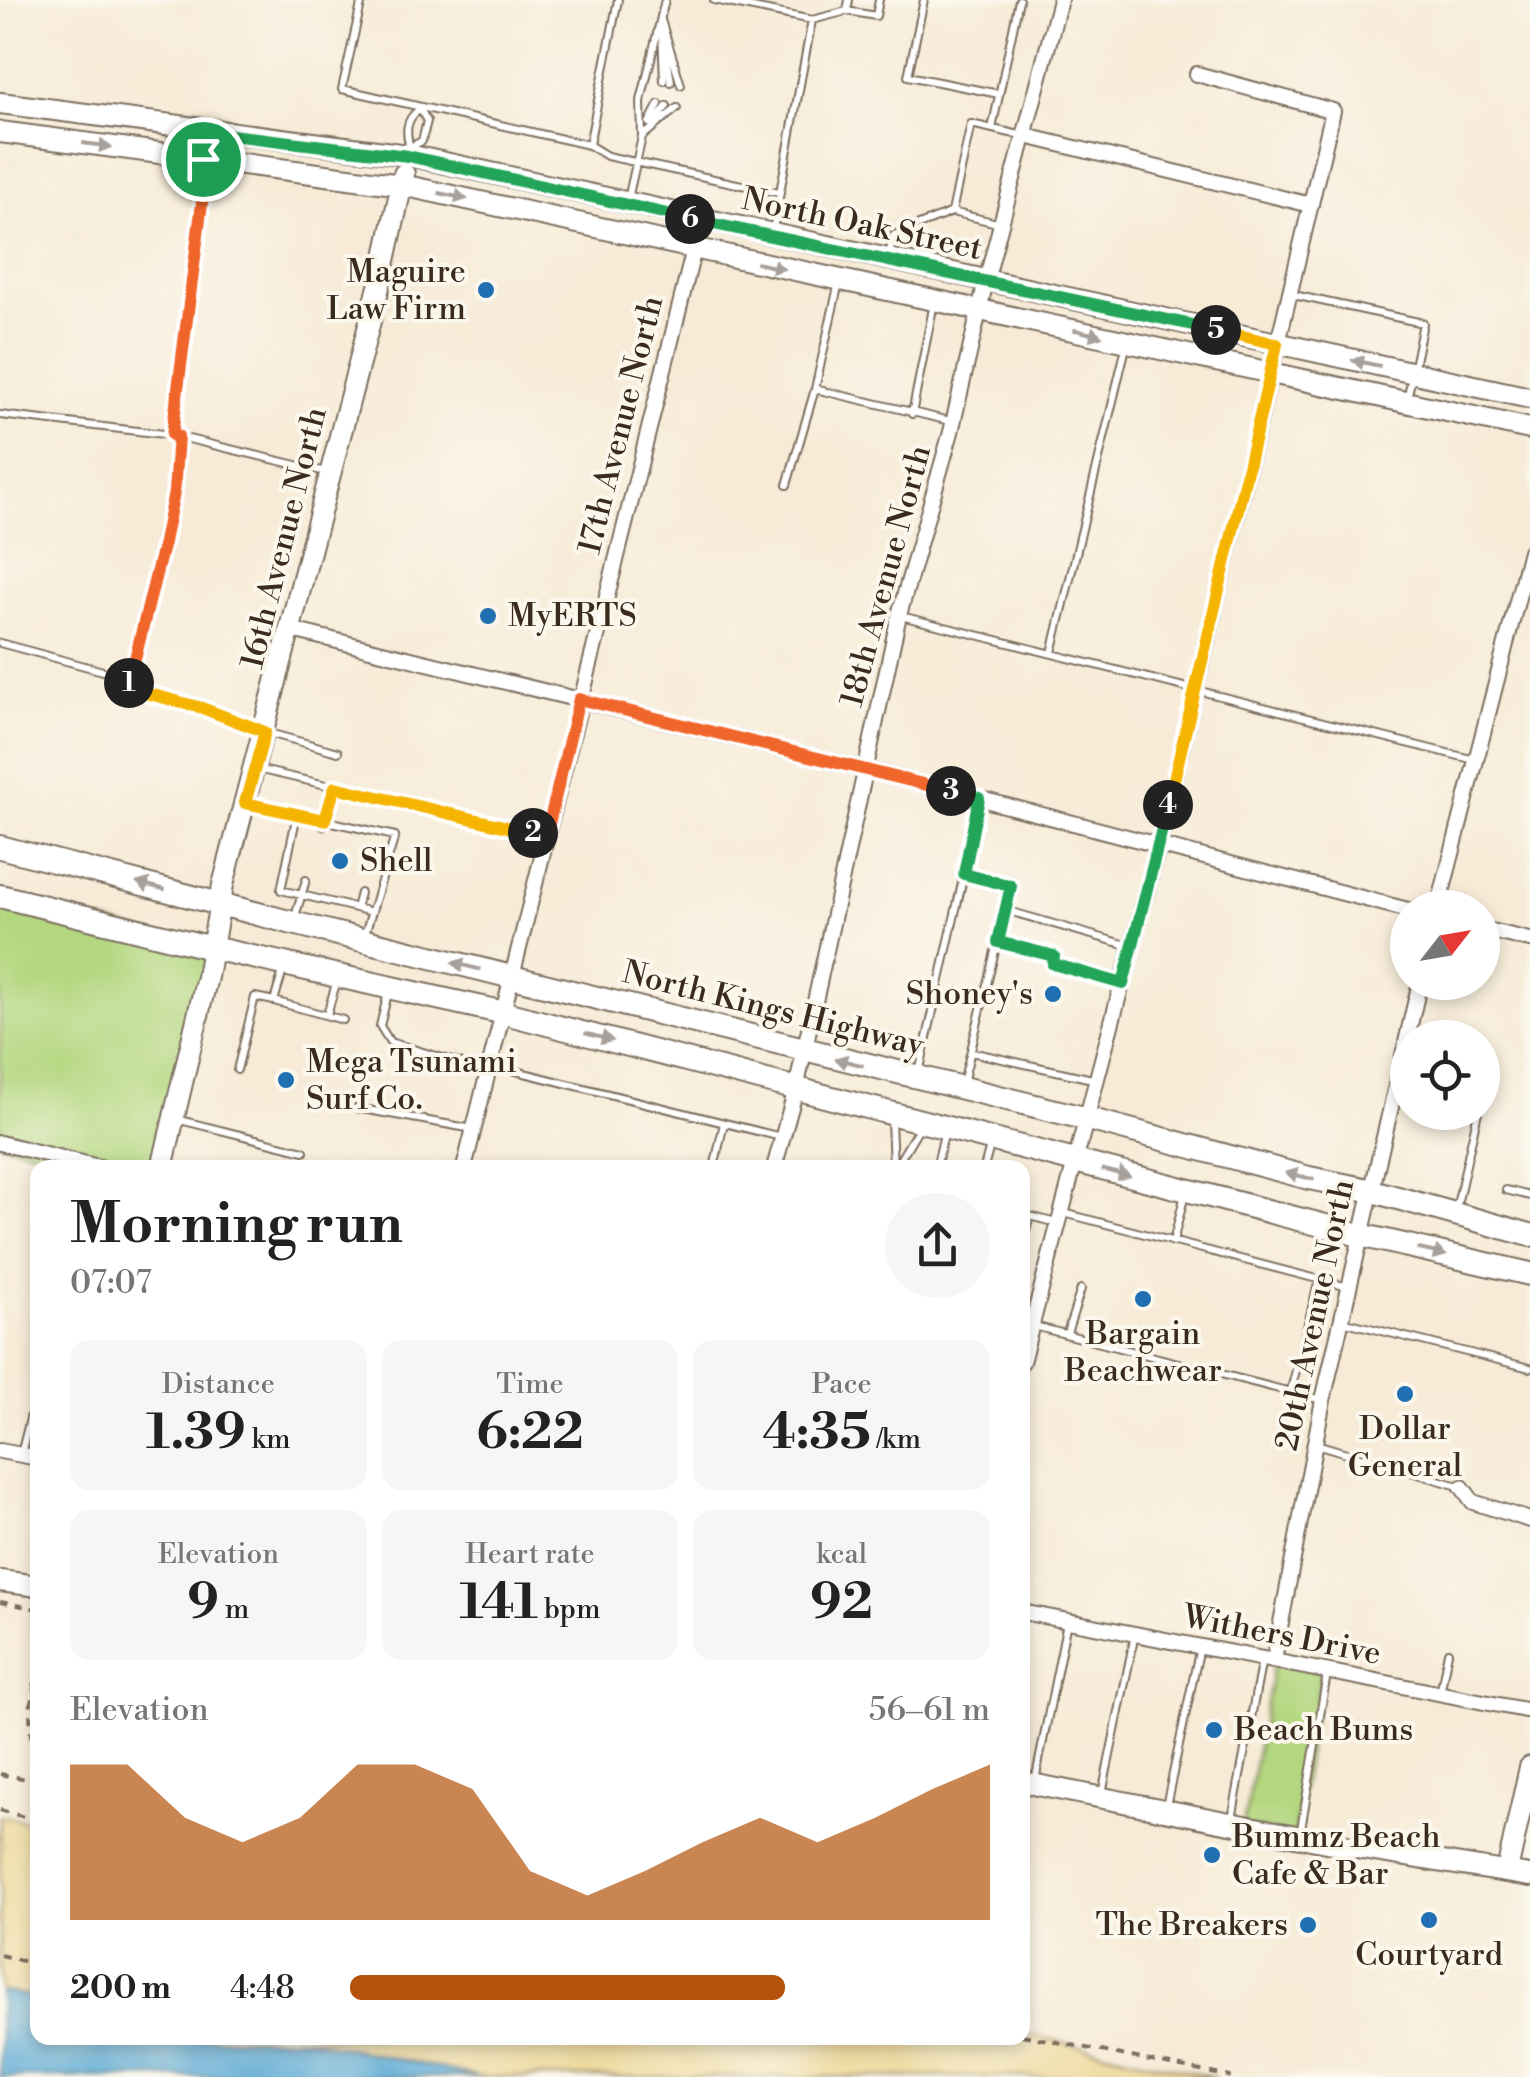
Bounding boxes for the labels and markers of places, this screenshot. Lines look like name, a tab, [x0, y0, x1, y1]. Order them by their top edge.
pin	[161, 117, 246, 202]
pin: 6	[665, 194, 715, 244]
place label: Maguire Law Firm	[326, 252, 466, 329]
marker: Maguire Law Firm	[475, 279, 497, 301]
pin: 5	[1191, 305, 1241, 355]
place label: MyERTS	[508, 596, 637, 636]
marker: MyERTS	[477, 605, 499, 627]
pin: 1	[104, 658, 154, 708]
pin: 3	[926, 766, 976, 816]
pin: 4	[1143, 780, 1193, 830]
pin: 2	[508, 808, 558, 858]
place label: Shell	[360, 841, 433, 881]
marker: Shell	[329, 850, 351, 872]
place label: Shoney's	[906, 974, 1033, 1014]
marker: Shoney's	[1042, 983, 1064, 1005]
place label: Mega Tsunami Surf Co.	[306, 1042, 517, 1119]
marker: Mega Tsunami Surf Co.	[275, 1069, 297, 1091]
marker: Bargain Beachwear	[1132, 1288, 1154, 1310]
place label: Bargain Beachwear	[1063, 1314, 1222, 1391]
marker: Dollar General	[1394, 1383, 1416, 1405]
place label: Dollar General	[1348, 1409, 1463, 1486]
place label: Beach Bums	[1233, 1710, 1413, 1750]
marker: Beach Bums	[1203, 1719, 1225, 1741]
place label: Bummz Beach Cafe & Bar	[1231, 1817, 1441, 1894]
marker: Bummz Beach Cafe & Bar	[1201, 1844, 1223, 1866]
place label: The Breakers	[1095, 1905, 1288, 1945]
marker: Courtyard	[1418, 1909, 1440, 1931]
marker: The Breakers	[1297, 1914, 1319, 1936]
place label: Courtyard	[1355, 1935, 1503, 1975]

